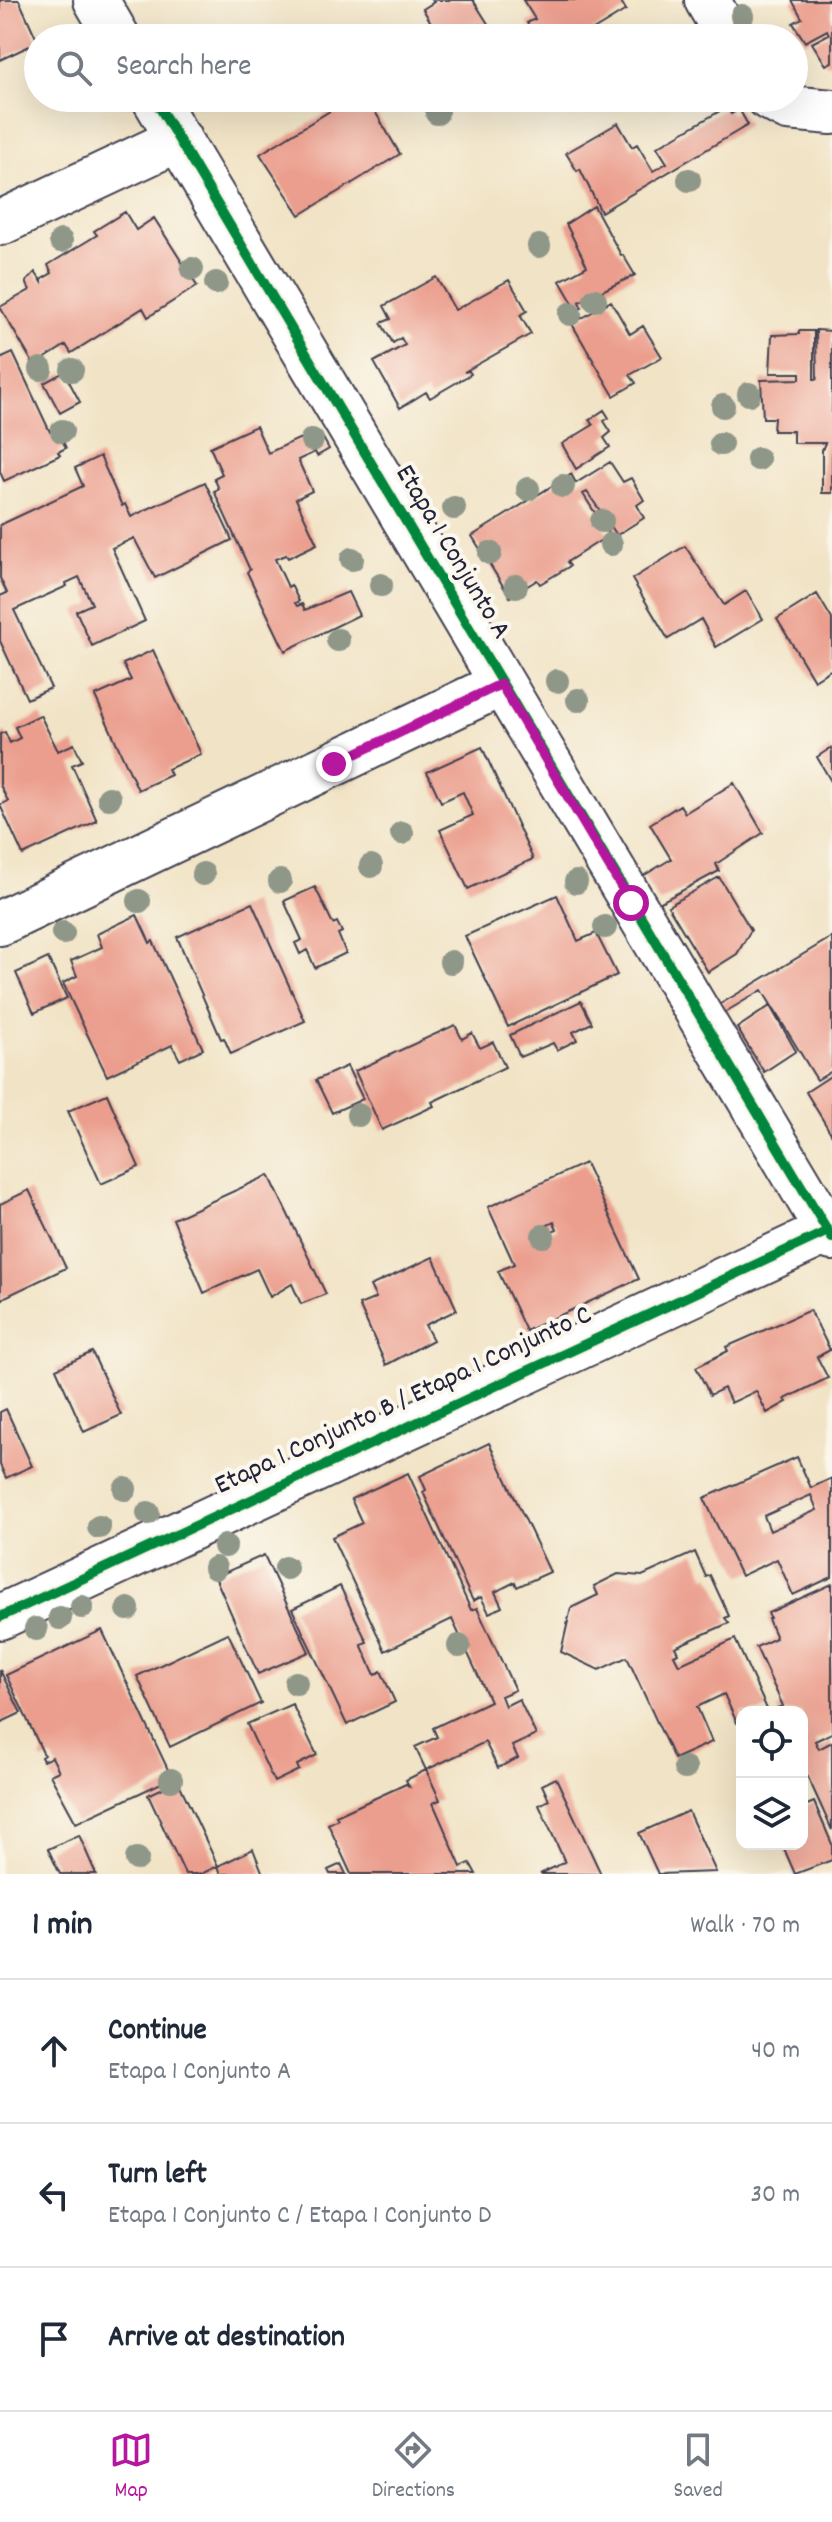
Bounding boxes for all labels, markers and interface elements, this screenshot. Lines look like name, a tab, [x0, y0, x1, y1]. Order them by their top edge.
search box	[24, 24, 808, 112]
icon: search	[52, 46, 96, 90]
text: Search here	[116, 47, 252, 90]
street label: Etapa 1 Conjunto A	[383, 458, 519, 648]
route end	[316, 746, 352, 782]
route start	[613, 885, 649, 921]
street label: Etapa 1 Conjunto B / Etapa 1 Conjunto C	[209, 1297, 599, 1507]
map controls	[736, 1706, 808, 1850]
button: locate	[736, 1706, 808, 1778]
button: layers	[736, 1778, 808, 1850]
text: 1 min	[32, 1902, 93, 1951]
text: Walk · 70 m	[690, 1908, 800, 1945]
text: Continue	[108, 2011, 207, 2054]
icon: ahead	[32, 2029, 76, 2073]
text: 40 m	[751, 2033, 800, 2070]
text: Etapa 1 Conjunto A	[108, 2054, 291, 2091]
text: Turn left	[108, 2155, 207, 2198]
icon: left	[32, 2173, 76, 2217]
text: 30 m	[750, 2177, 800, 2214]
text: Etapa 1 Conjunto C / Etapa 1 Conjunto D	[108, 2198, 491, 2235]
icon: arrive	[32, 2317, 76, 2361]
text: Arrive at destination	[108, 2318, 345, 2361]
tab: Map	[109, 2428, 153, 2507]
tab: Directions	[372, 2428, 455, 2507]
tab: Saved	[674, 2428, 723, 2507]

